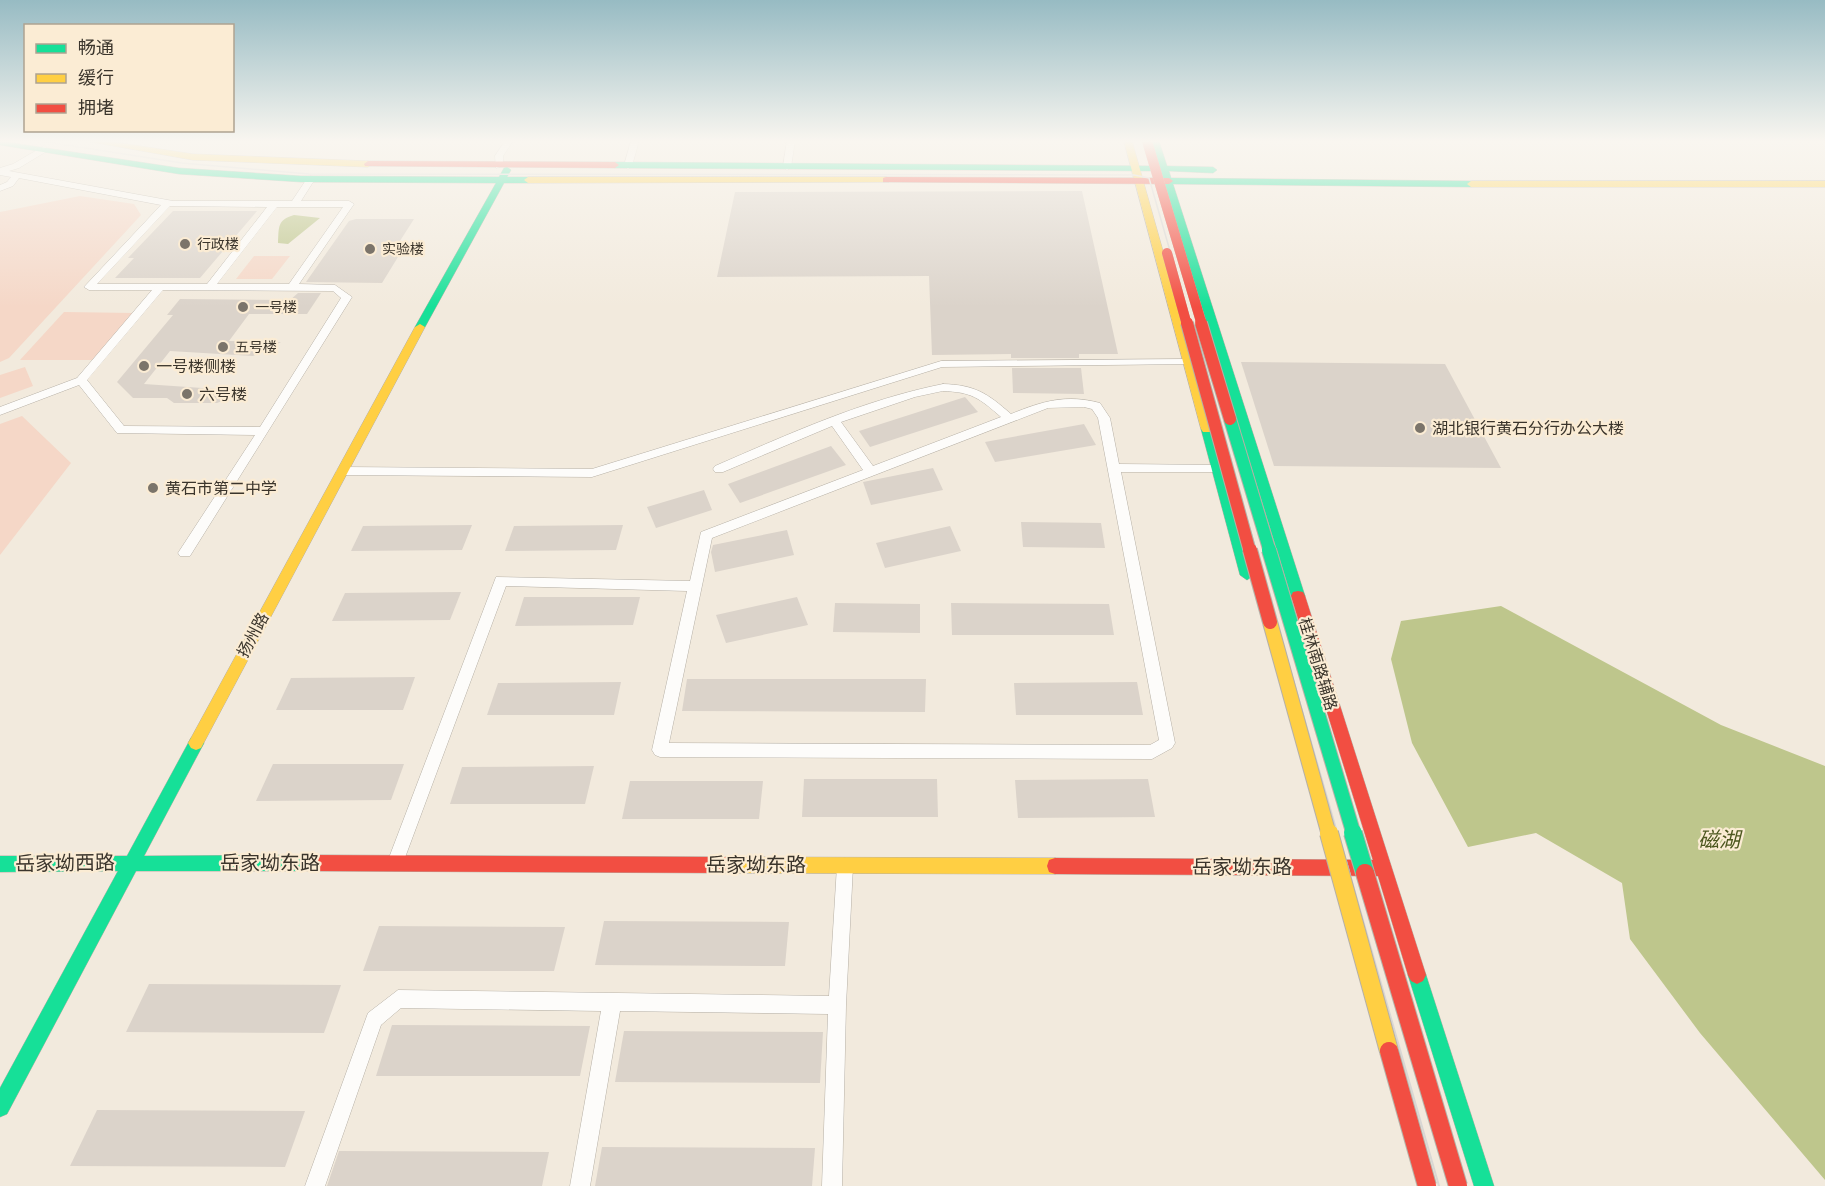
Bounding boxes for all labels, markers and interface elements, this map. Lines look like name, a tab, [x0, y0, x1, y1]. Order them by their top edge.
legend	[24, 24, 234, 132]
text: 畅通	[78, 37, 114, 58]
text: 缓行	[78, 67, 114, 88]
text: 拥堵	[78, 97, 114, 118]
place label: 行政楼	[197, 236, 239, 252]
marker: 行政楼	[178, 237, 192, 251]
place label: 实验楼	[382, 241, 424, 257]
marker: 实验楼	[363, 242, 377, 256]
place label: 一号楼	[255, 299, 297, 315]
marker: 一号楼	[236, 300, 250, 314]
place label: 五号楼	[235, 339, 277, 355]
marker: 五号楼	[216, 340, 230, 354]
place label: 一号楼侧楼	[156, 357, 236, 376]
marker: 一号楼侧楼	[137, 359, 151, 373]
place label: 六号楼	[199, 385, 247, 404]
marker: 六号楼	[180, 387, 194, 401]
place label: 湖北银行黄石分行办公大楼	[1432, 419, 1624, 438]
marker: 湖北银行黄石分行办公大楼	[1413, 421, 1427, 435]
place label: 黄石市第二中学	[165, 479, 277, 498]
marker: 黄石市第二中学	[146, 481, 160, 495]
street label: 扬州路	[233, 609, 273, 661]
street label: 桂林南路辅路	[1295, 615, 1341, 713]
water label: 磁湖	[1698, 827, 1743, 852]
street label: 岳家坳西路	[15, 850, 115, 876]
street label: 岳家坳东路	[220, 851, 320, 875]
street label: 岳家坳东路	[706, 853, 806, 877]
street label: 岳家坳东路	[1192, 855, 1292, 879]

